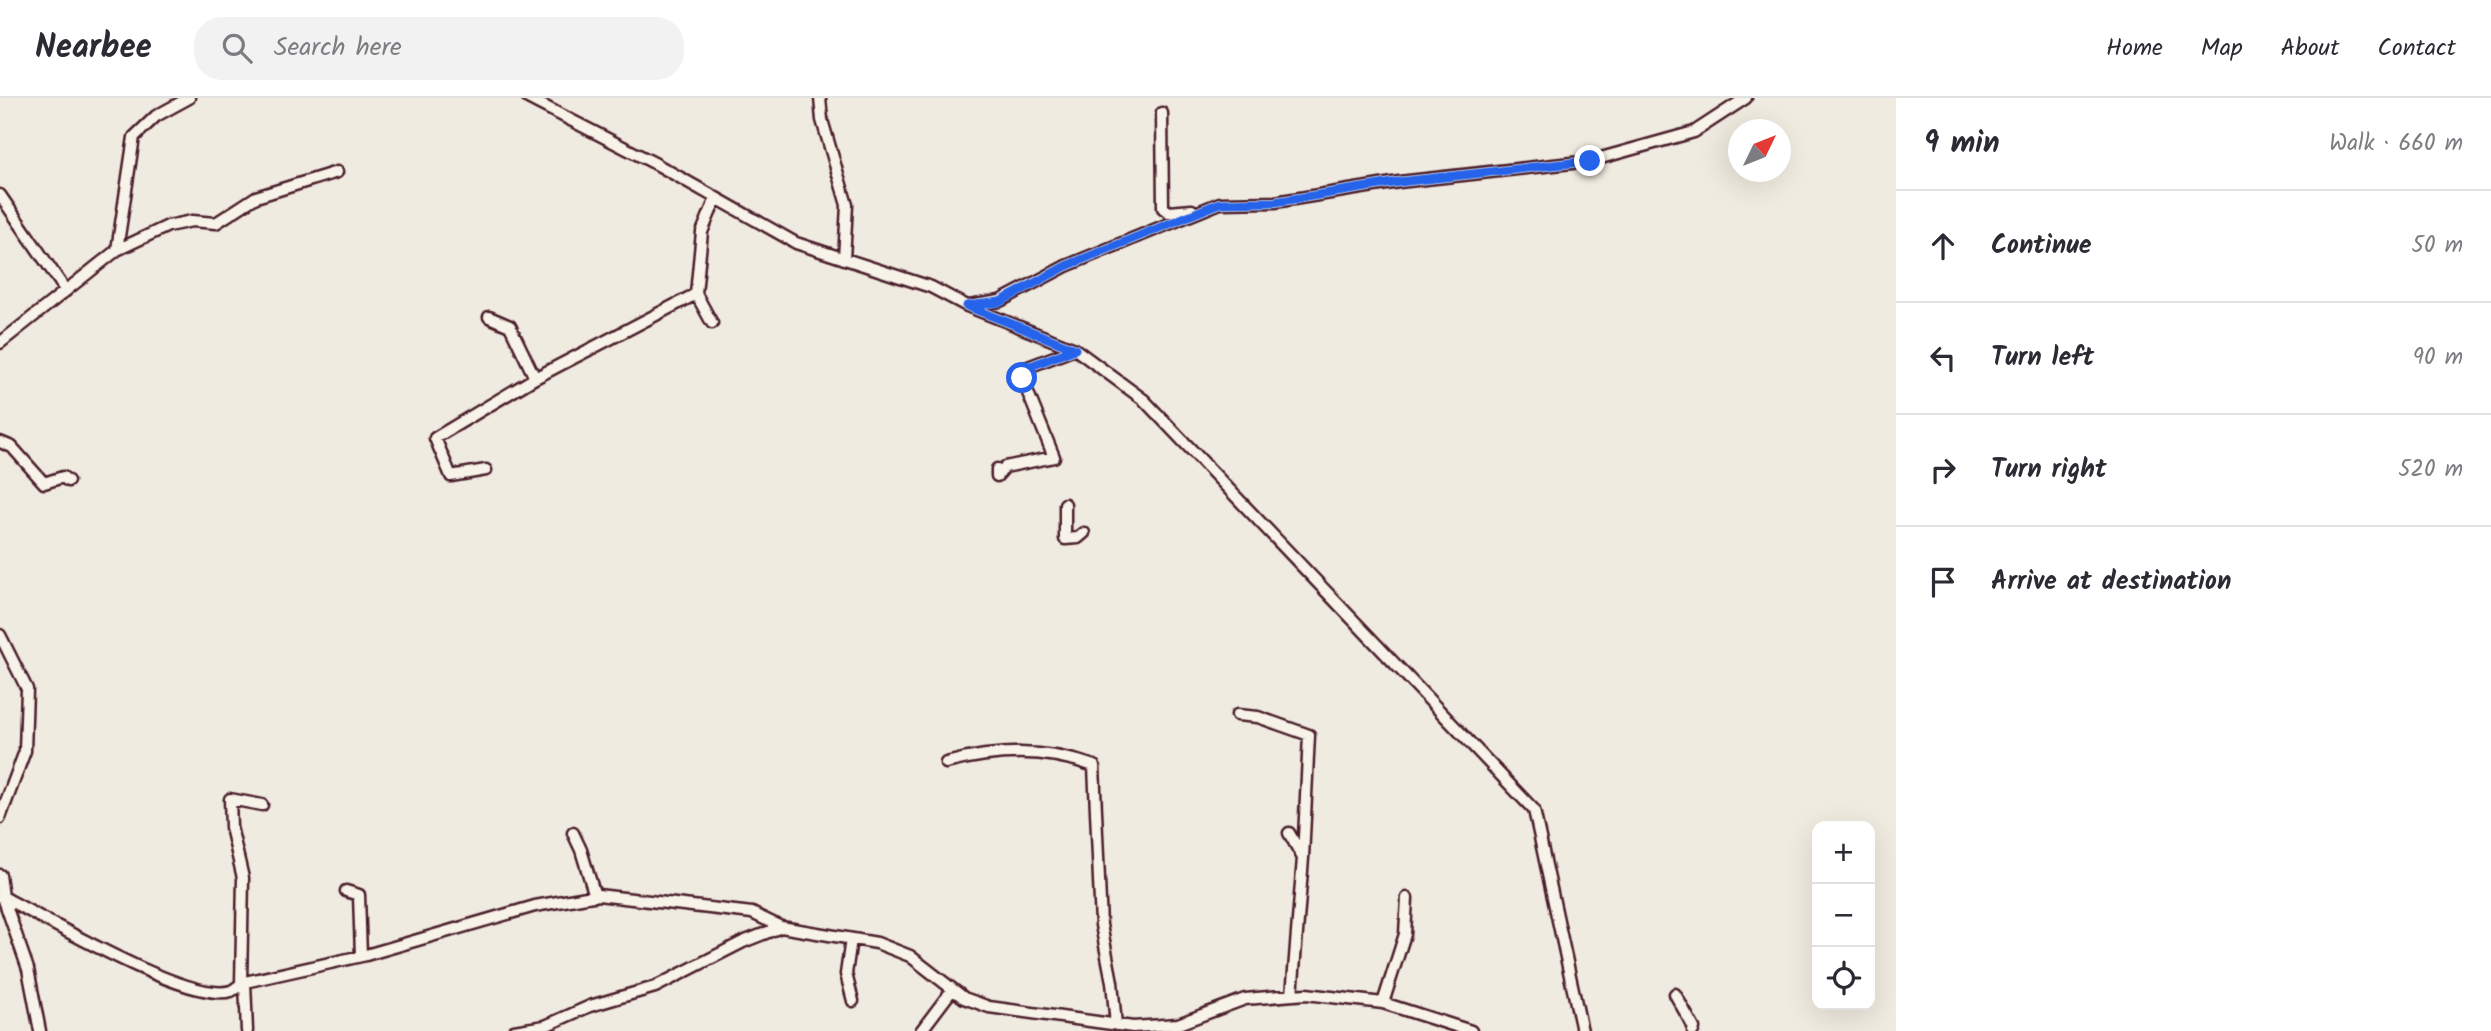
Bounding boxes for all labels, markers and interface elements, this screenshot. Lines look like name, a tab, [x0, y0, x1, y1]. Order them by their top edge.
search box	[194, 17, 684, 80]
text: Nearbee	[35, 22, 152, 75]
text: Search here	[274, 27, 402, 69]
icon: search	[218, 29, 256, 67]
text: Home	[2106, 29, 2163, 68]
text: Map	[2201, 29, 2243, 68]
text: About	[2281, 29, 2339, 68]
text: Contact	[2377, 29, 2456, 68]
north arrow	[1728, 119, 1791, 182]
text: 9 min	[1924, 120, 2000, 168]
text: Walk · 660 m	[2329, 126, 2463, 162]
route end	[1574, 145, 1605, 176]
text: Continue	[1991, 225, 2092, 267]
icon: ahead	[1924, 227, 1962, 265]
text: 50 m	[2412, 228, 2463, 264]
text: Turn left	[1991, 337, 2094, 379]
icon: left	[1924, 339, 1962, 377]
text: 90 m	[2413, 340, 2463, 376]
route start	[1006, 362, 1037, 393]
text: Turn right	[1991, 449, 2107, 491]
icon: right	[1924, 451, 1962, 489]
text: 520 m	[2398, 452, 2463, 488]
text: Arrive at destination	[1991, 561, 2231, 603]
icon: arrive	[1924, 563, 1962, 601]
map controls	[1812, 821, 1875, 1010]
button: +	[1812, 821, 1875, 884]
button: −	[1812, 884, 1875, 947]
button: locate	[1812, 947, 1875, 1010]

